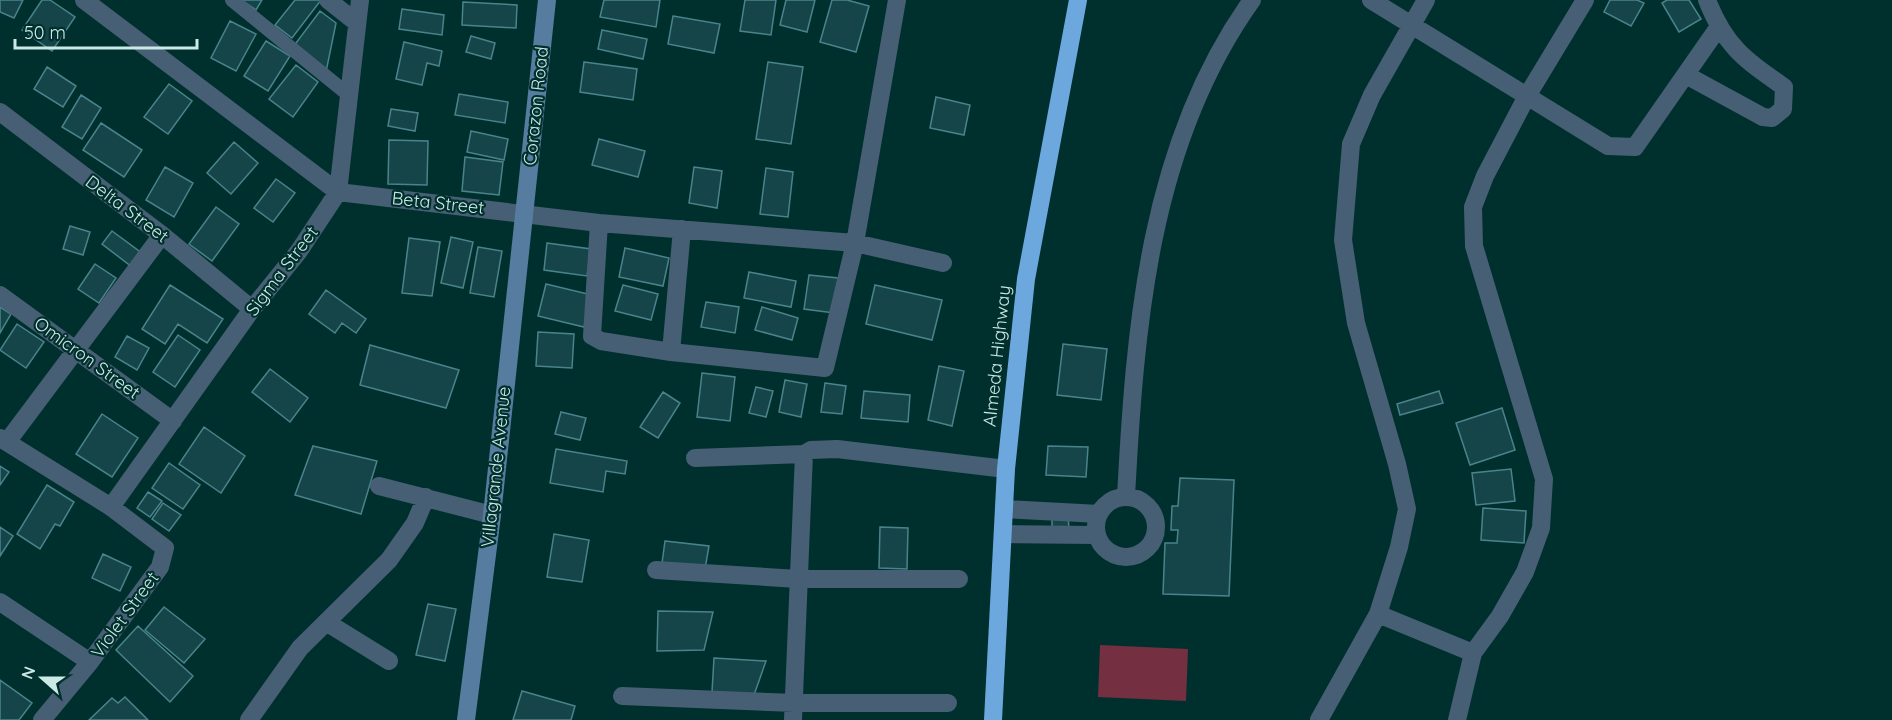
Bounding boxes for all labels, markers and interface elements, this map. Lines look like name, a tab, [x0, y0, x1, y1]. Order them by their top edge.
scale bar	[15, 12, 196, 50]
text: 50 m	[24, 21, 66, 44]
street label: Corazon Road	[518, 45, 553, 167]
street label: Delta Street	[81, 170, 174, 247]
street label: Beta Street	[391, 186, 485, 219]
street label: Sigma Street	[240, 221, 323, 320]
street label: Almeda Highway	[978, 284, 1015, 428]
street label: Omicron Street	[30, 311, 145, 404]
street label: Villagrande Avenue	[476, 385, 515, 549]
street label: Violet Street	[86, 567, 164, 662]
north arrow	[12, 648, 72, 708]
text: N	[17, 664, 39, 682]

